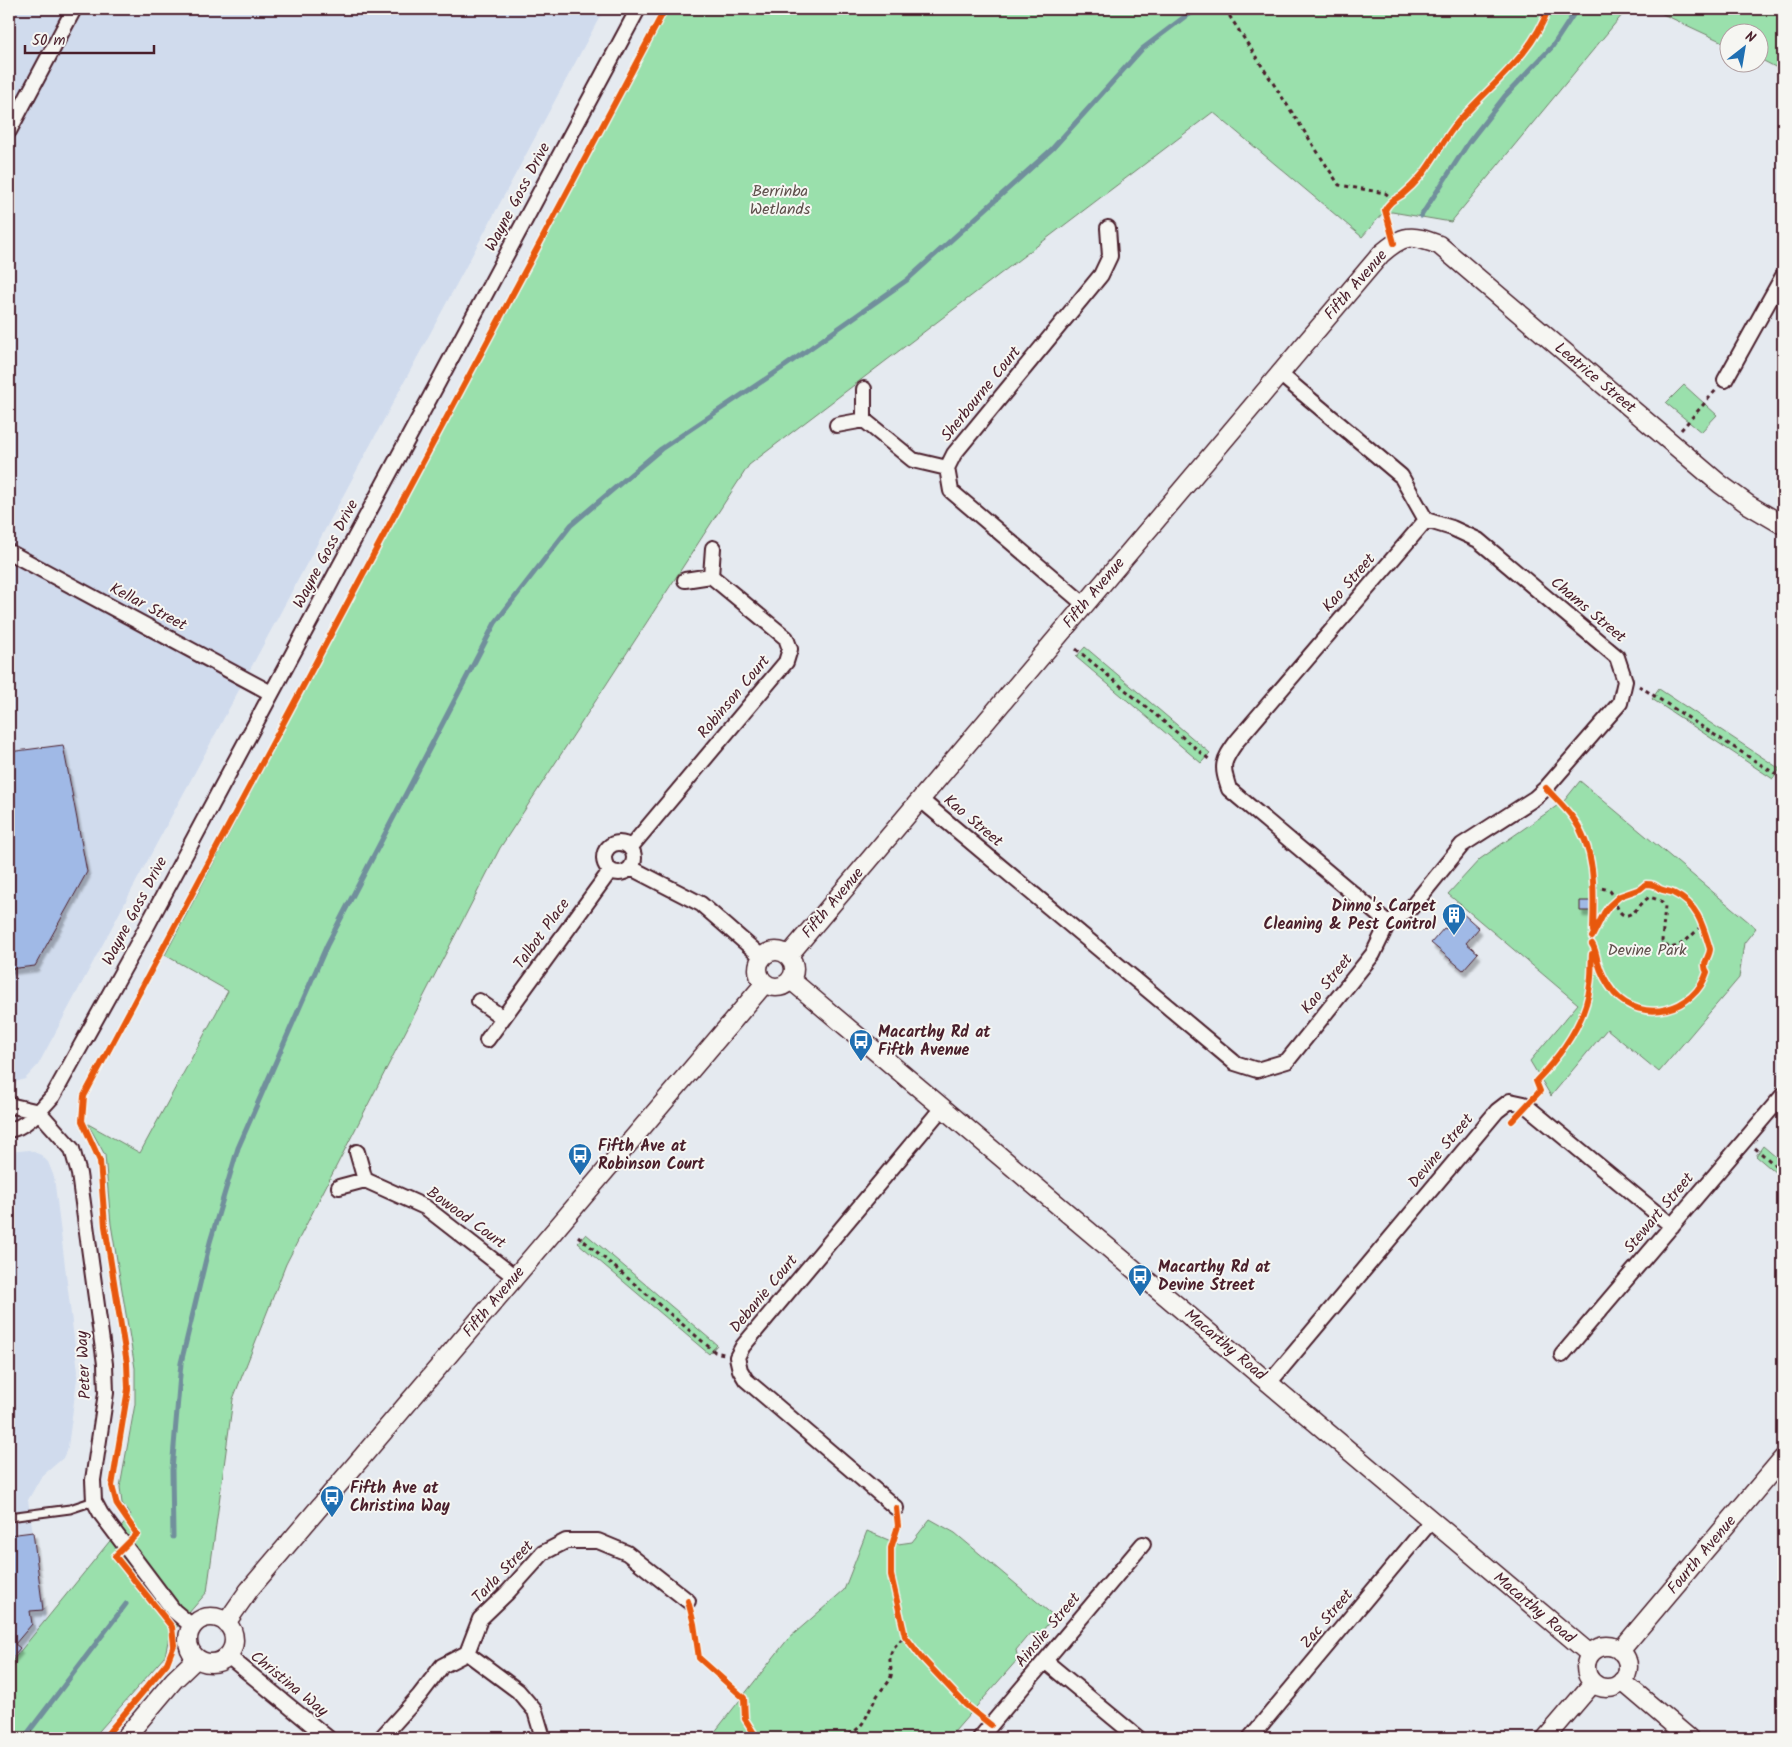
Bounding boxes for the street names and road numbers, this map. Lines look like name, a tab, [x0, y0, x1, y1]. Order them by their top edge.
street label: Wayne Goss Drive	[479, 138, 557, 256]
street label: Fifth Avenue	[1318, 244, 1394, 326]
street label: Leatrice Street	[1549, 336, 1642, 420]
street label: Sherbourne Court	[935, 340, 1028, 447]
street label: Wayne Goss Drive	[287, 495, 365, 613]
street label: Kao Street	[1316, 547, 1382, 618]
street label: Fifth Avenue	[1057, 552, 1131, 634]
street label: Chams Street	[1545, 571, 1632, 650]
street label: Kellar Street	[105, 576, 192, 638]
street label: Robinson Court	[692, 649, 777, 744]
street label: Kao Street	[938, 789, 1009, 854]
street label: Wayne Goss Drive	[96, 852, 174, 970]
street label: Fifth Avenue	[796, 862, 870, 944]
street label: Talbot Place	[508, 893, 576, 975]
street label: Kao Street	[1295, 948, 1360, 1020]
street label: Devine Street	[1402, 1108, 1480, 1194]
street label: Stewart Street	[1618, 1167, 1701, 1259]
street label: Bowood Court	[421, 1181, 512, 1256]
street label: Debanie Court	[724, 1249, 805, 1339]
street label: Fifth Avenue	[457, 1261, 531, 1343]
street label: Macarthy Road	[1178, 1303, 1272, 1388]
street label: Peter Way	[70, 1330, 98, 1400]
street label: Fourth Avenue	[1661, 1510, 1743, 1600]
street label: Tarla Street	[466, 1534, 540, 1609]
street label: Macarthy Road	[1487, 1566, 1581, 1651]
street label: Zac Street	[1294, 1583, 1360, 1654]
street label: Ainslie Street	[1009, 1587, 1087, 1673]
street label: Christina Way	[245, 1645, 334, 1724]

